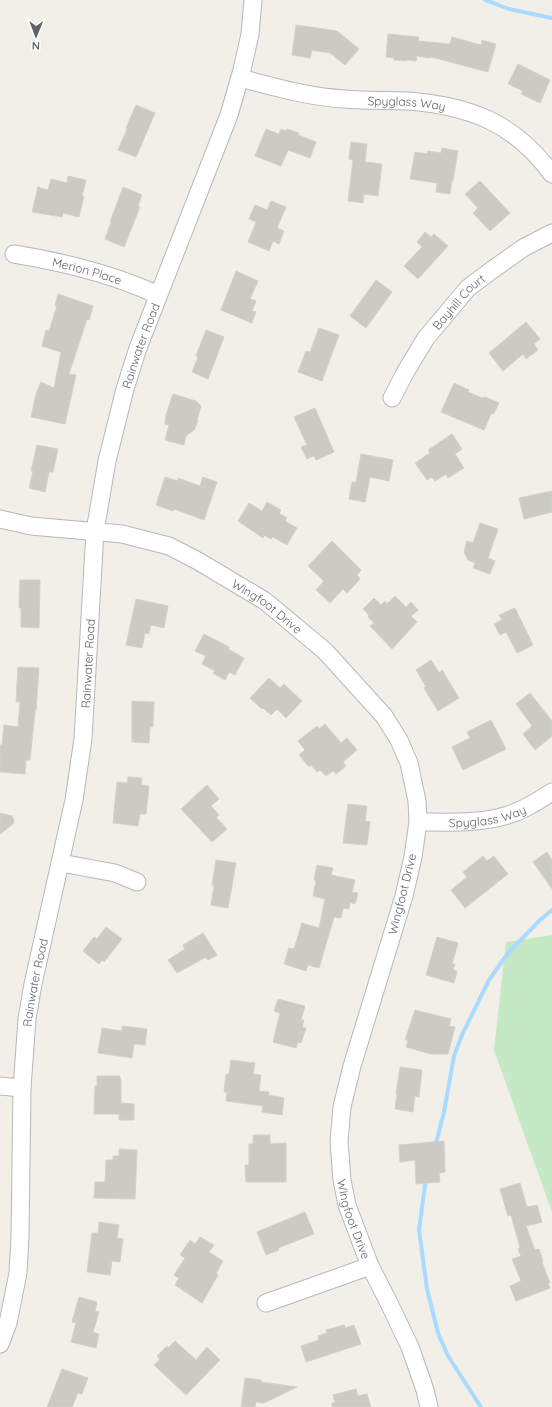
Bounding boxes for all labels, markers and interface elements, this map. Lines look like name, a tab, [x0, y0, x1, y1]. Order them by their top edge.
north arrow	[16, 16, 56, 56]
text: N	[32, 39, 40, 53]
street label: Spyglass Way	[367, 93, 447, 113]
street label: Merion Place	[51, 254, 124, 287]
street label: Bayhill Court	[429, 271, 488, 332]
street label: Rainwater Road	[118, 301, 162, 390]
street label: Wingfoot Drive	[229, 576, 306, 637]
street label: Rainwater Road	[77, 618, 97, 709]
street label: Spyglass Way	[449, 801, 528, 830]
street label: Wingfoot Drive	[385, 852, 419, 936]
street label: Rainwater Road	[19, 937, 50, 1027]
street label: Wingfoot Drive	[335, 1178, 374, 1261]

